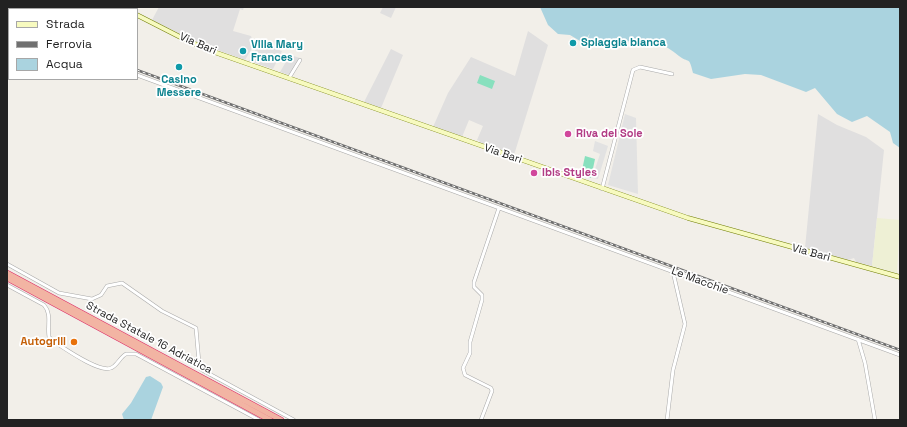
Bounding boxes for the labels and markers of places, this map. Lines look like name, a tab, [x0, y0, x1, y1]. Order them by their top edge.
place label: Spiaggia bianca	[581, 36, 666, 50]
place label: Villa Mary Frances	[251, 38, 303, 64]
marker: Spiaggia bianca	[568, 38, 578, 48]
marker: Villa Mary Frances	[238, 46, 248, 56]
marker: Casino Messere	[174, 62, 184, 72]
place label: Casino Messere	[157, 73, 201, 99]
place label: Riva del Sole	[576, 127, 643, 141]
marker: Riva del Sole	[563, 129, 573, 139]
place label: Ibis Styles	[542, 166, 597, 180]
marker: Ibis Styles	[529, 168, 539, 178]
place label: Autogrill	[21, 335, 66, 349]
marker: Autogrill	[69, 337, 79, 347]

